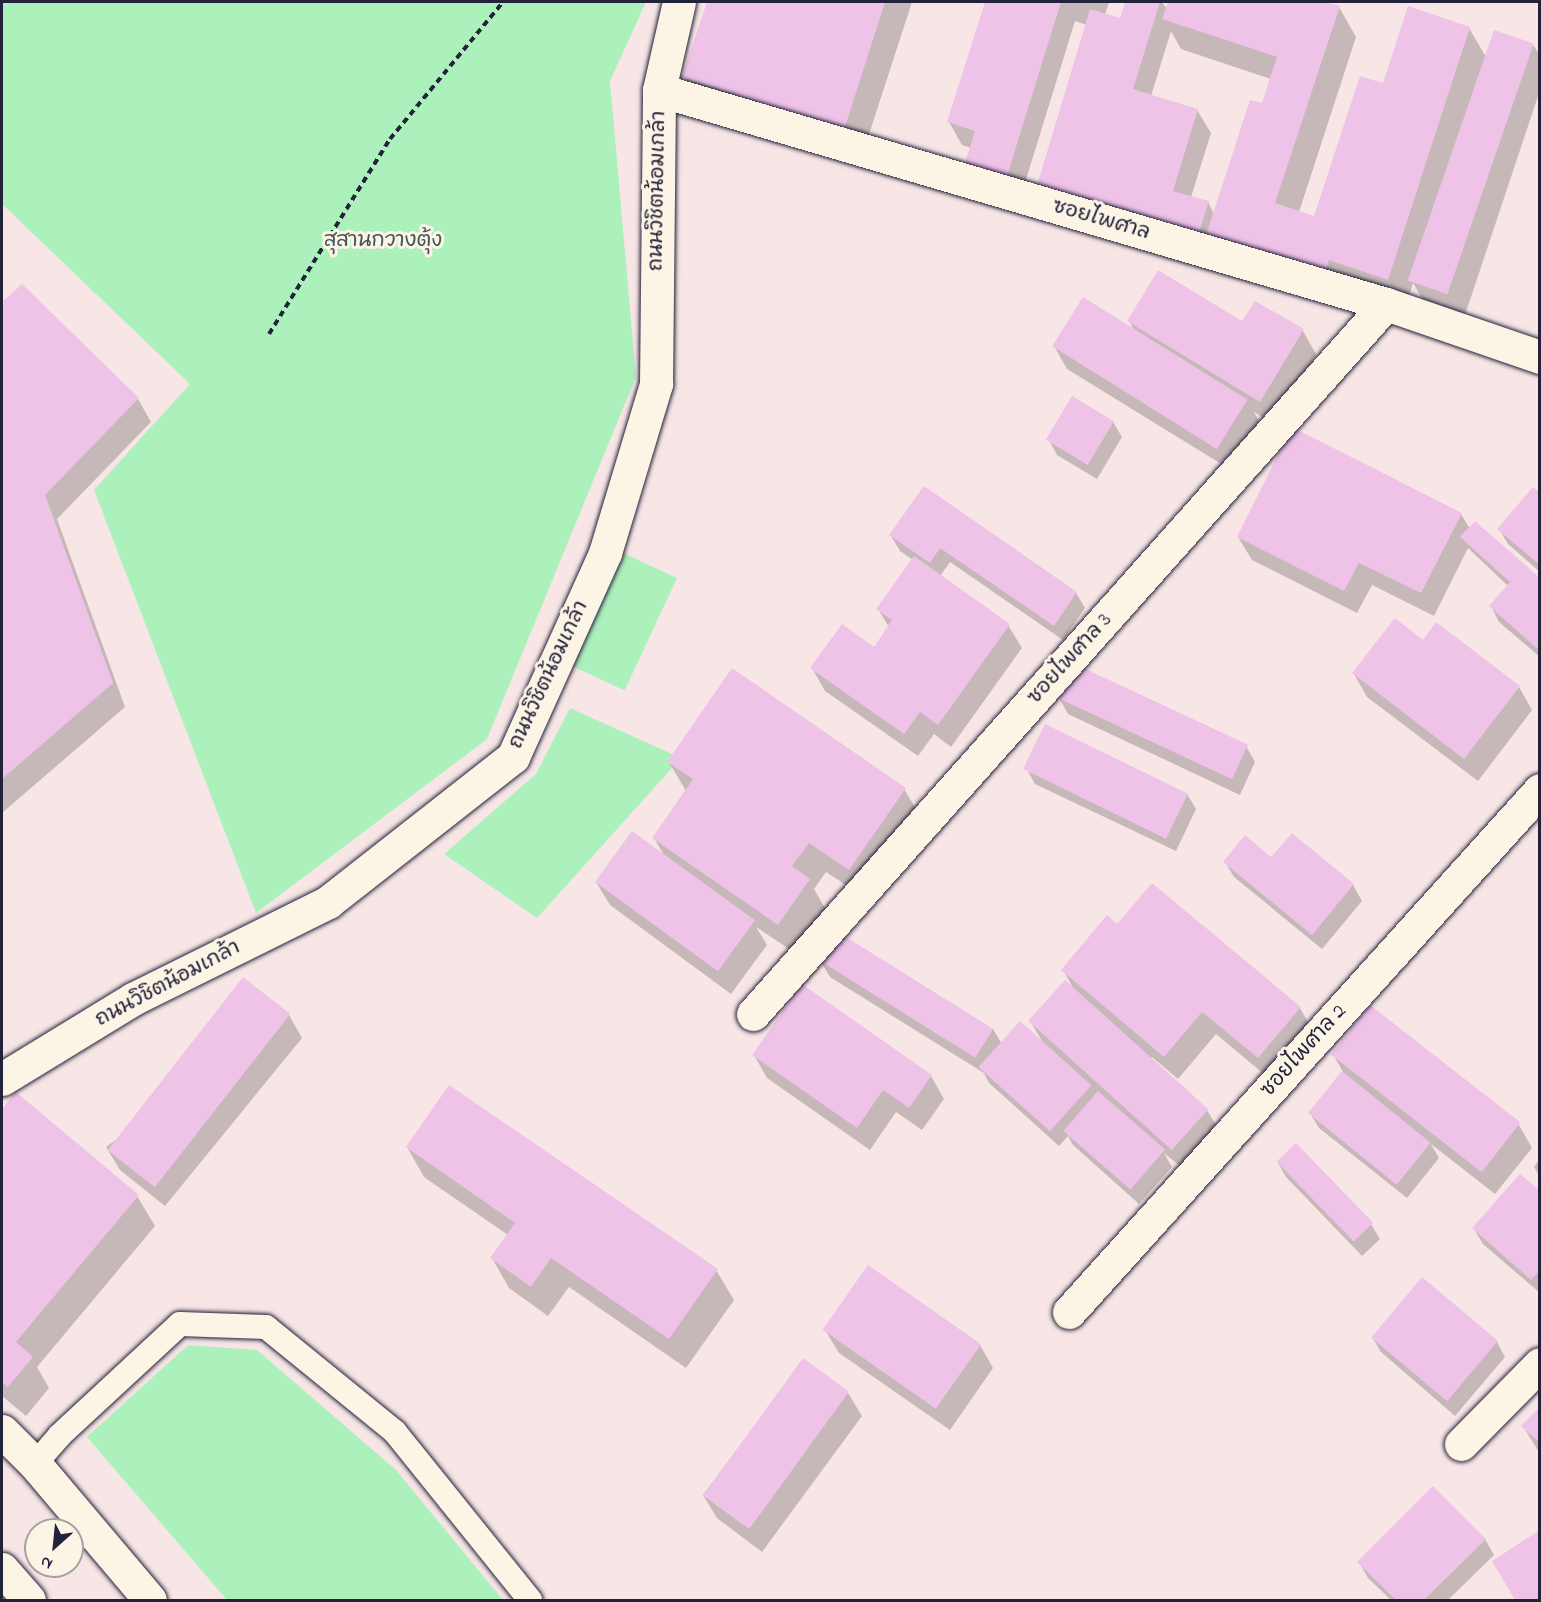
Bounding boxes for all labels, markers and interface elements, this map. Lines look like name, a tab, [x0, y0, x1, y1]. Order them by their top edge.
street label: ถนนวิชิตน้อมเกล้า	[644, 110, 672, 272]
street label: ซอยไพศาล	[1049, 194, 1153, 246]
park label: สุสานกวางตุ้ง	[324, 228, 442, 254]
street label: ถนนวิชิตน้อมเกล้า	[504, 597, 594, 753]
street label: ซอยไพศาล 3	[1022, 608, 1118, 710]
street label: ถนนวิชิตน้อมเกล้า	[91, 935, 245, 1033]
street label: ซอยไพศาล 2	[1256, 999, 1352, 1103]
north arrow	[24, 1518, 84, 1578]
text: N	[36, 1549, 57, 1575]

